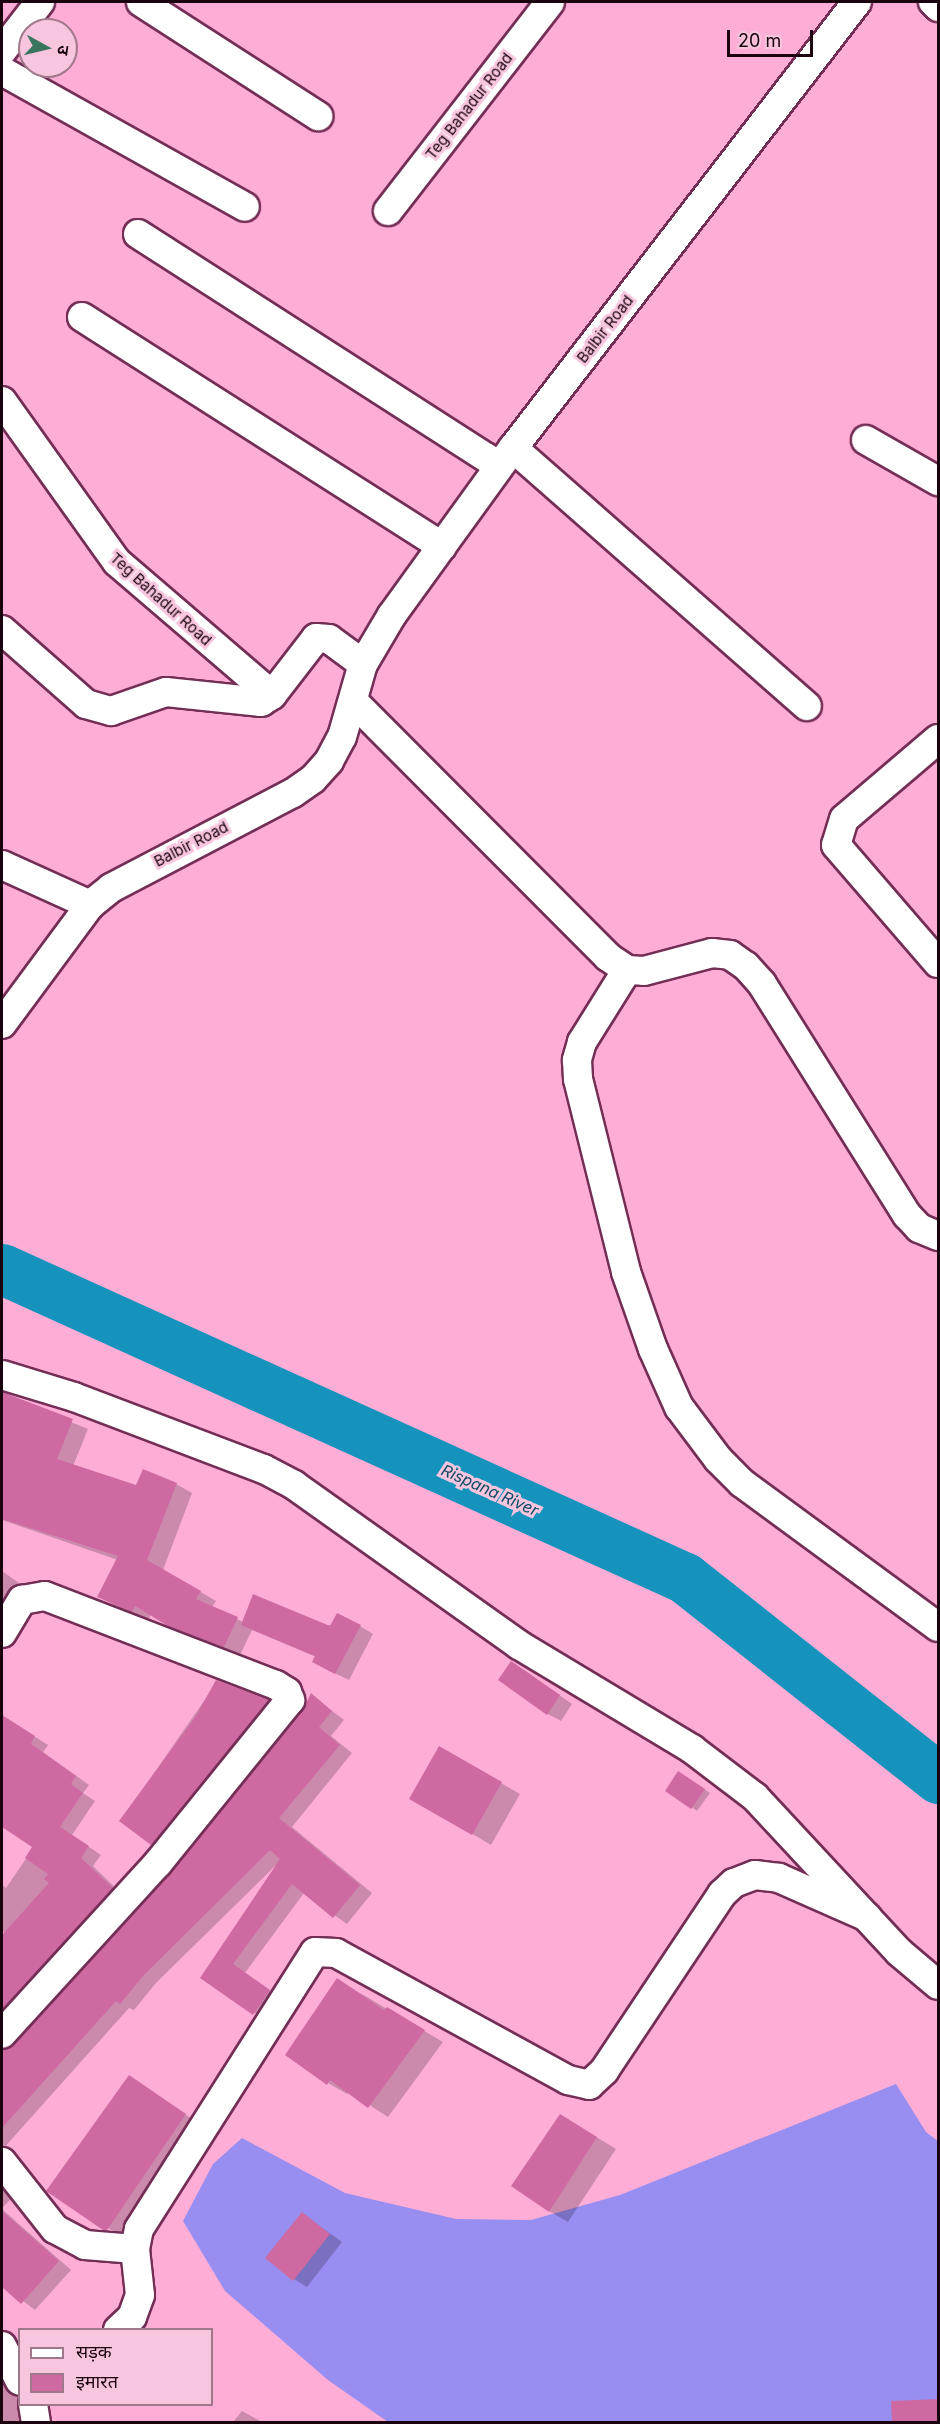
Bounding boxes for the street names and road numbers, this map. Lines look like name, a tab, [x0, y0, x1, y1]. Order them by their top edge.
street label: Teg Bahadur Road	[422, 49, 516, 163]
street label: Balbir Road	[573, 292, 637, 366]
street label: Teg Bahadur Road	[107, 549, 215, 649]
street label: Balbir Road	[151, 818, 231, 870]

